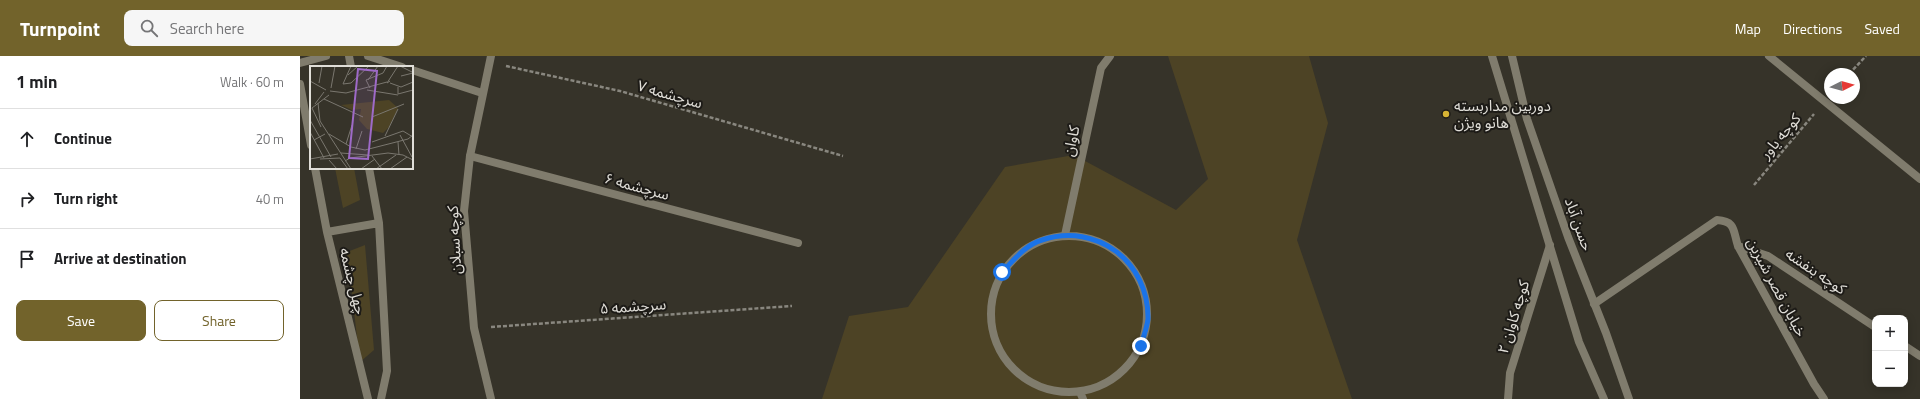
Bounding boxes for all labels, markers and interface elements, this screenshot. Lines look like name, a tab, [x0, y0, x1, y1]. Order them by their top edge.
search box	[124, 10, 404, 46]
text: Turnpoint	[20, 14, 100, 43]
icon: search	[138, 17, 160, 39]
text: Search here	[170, 17, 244, 40]
text: Map	[1735, 18, 1761, 39]
text: Directions	[1783, 18, 1842, 39]
text: Saved	[1864, 18, 1900, 39]
inset map	[310, 66, 413, 169]
north arrow	[1824, 68, 1860, 104]
text: 1 min	[16, 69, 57, 95]
text: Walk · 60 m	[220, 72, 284, 92]
street label: سرچشمه ۷	[635, 74, 705, 114]
place label: دوربین مداربسته هانو ویژن	[1454, 94, 1551, 134]
street label: کوچه یاور	[1753, 107, 1807, 165]
marker: دوربین مداربسته هانو ویژن	[1441, 109, 1451, 119]
street label: کاوان	[1057, 123, 1086, 159]
text: Continue	[54, 127, 112, 150]
icon: ahead	[16, 128, 38, 150]
text: 20 m	[256, 129, 284, 149]
street label: سرچشمه ۶	[602, 166, 672, 206]
text: Turn right	[54, 187, 118, 210]
icon: right	[16, 188, 38, 210]
text: 40 m	[256, 189, 284, 209]
street label: حسن آباد	[1559, 194, 1599, 254]
street label: کوچه سبلان	[441, 204, 467, 275]
street label: خیابان قصر شیرین	[1741, 233, 1813, 341]
street label: کوچه بنفشه	[1781, 242, 1852, 300]
street label: چهل چشمه	[334, 245, 372, 317]
text: Arrive at destination	[54, 247, 187, 270]
icon: arrive	[16, 248, 38, 270]
route start	[993, 263, 1011, 281]
street label: کوچه کاوان ۲	[1491, 277, 1535, 357]
street label: سرچشمه ۵	[599, 292, 667, 320]
button: Save	[16, 300, 146, 341]
button: Share	[154, 300, 284, 341]
map controls	[1872, 315, 1908, 387]
button: +	[1872, 315, 1908, 351]
route end	[1132, 337, 1150, 355]
button: −	[1872, 351, 1908, 387]

